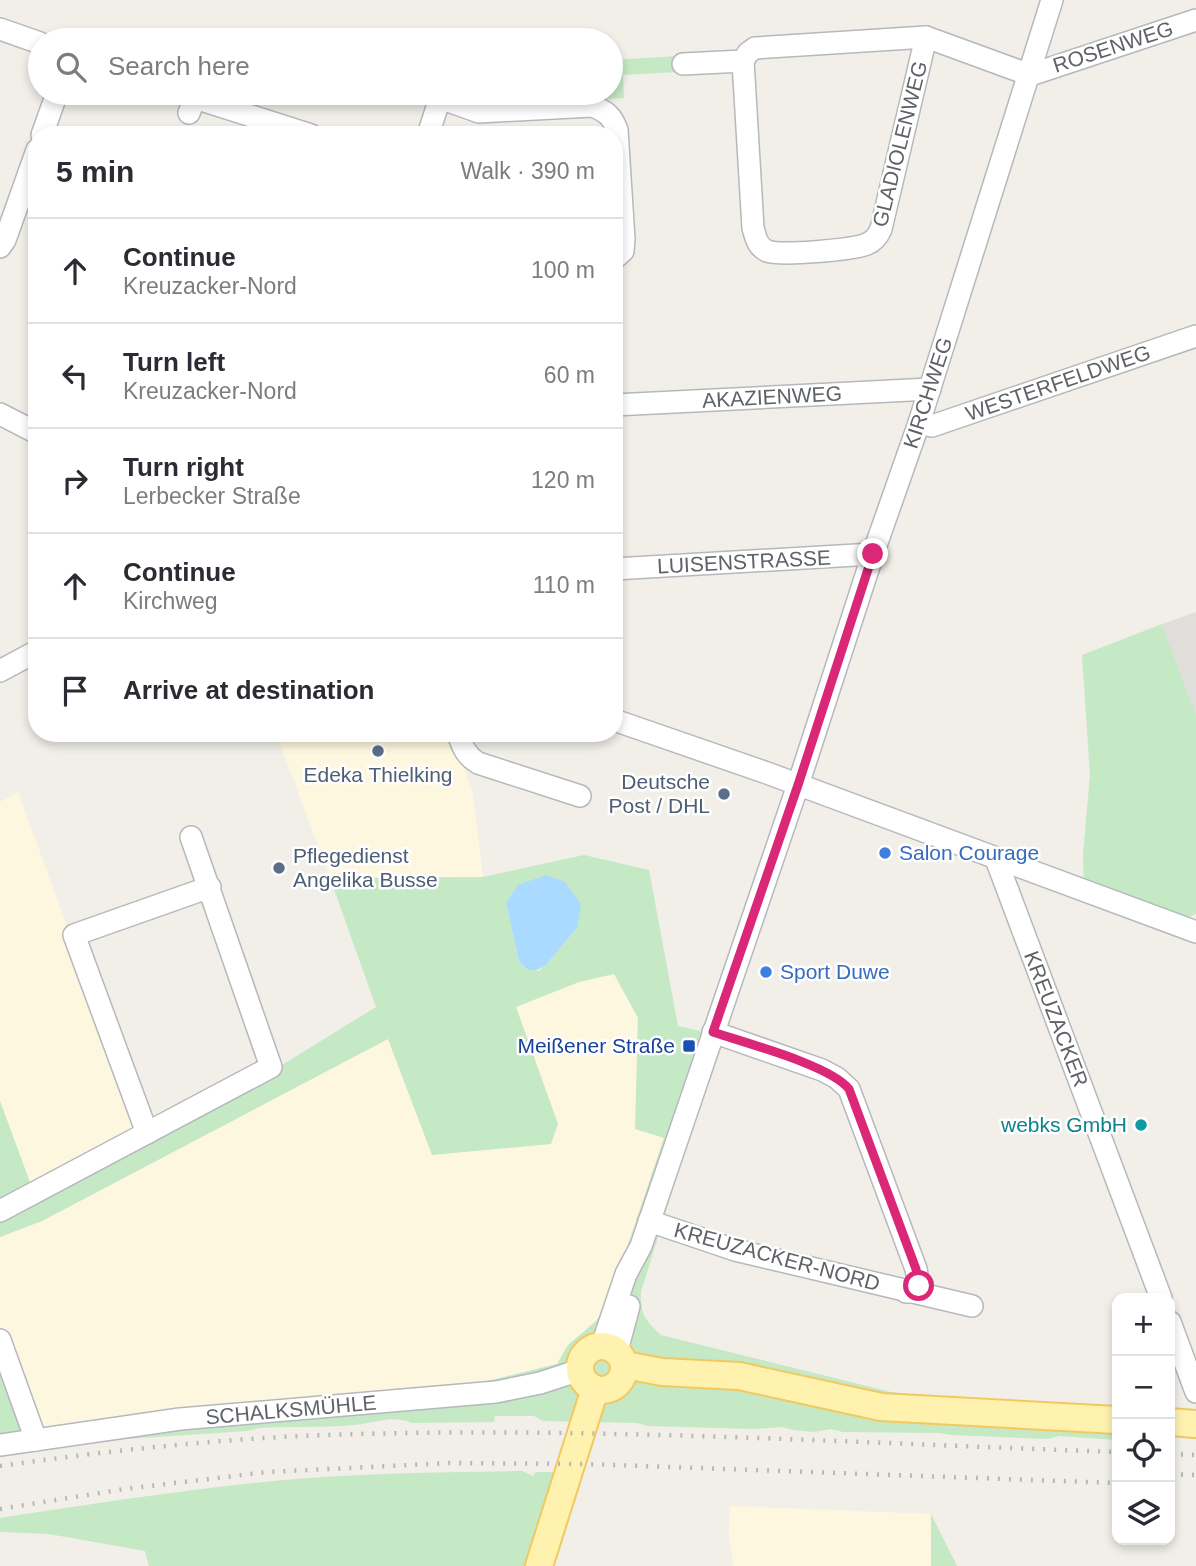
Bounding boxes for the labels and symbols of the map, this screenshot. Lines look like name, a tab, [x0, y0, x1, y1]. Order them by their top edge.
street label: ROSENWEG	[1050, 16, 1176, 77]
street label: GLADIOLENWEG	[868, 58, 931, 229]
street label: KIRCHWEG	[899, 334, 956, 451]
street label: WESTERFELDWEG	[963, 340, 1153, 425]
street label: AKAZIENWEG	[701, 381, 842, 412]
route end	[857, 538, 888, 569]
street label: LUISENSTRASSE	[657, 545, 831, 578]
marker: Edeka Thielking	[370, 743, 386, 759]
place label: Edeka Thielking	[303, 763, 453, 786]
place label: Deutsche Post / DHL	[608, 770, 710, 817]
marker: Deutsche Post / DHL	[716, 786, 732, 802]
place label: Salon Courage	[899, 841, 1039, 864]
place label: Pflegedienst Angelika Busse	[293, 844, 438, 891]
marker: Salon Courage	[877, 845, 893, 861]
marker: Pflegedienst Angelika Busse	[271, 860, 287, 876]
street label: KREUZACKER	[1020, 948, 1093, 1090]
place label: Sport Duwe	[780, 960, 890, 983]
marker: Sport Duwe	[758, 964, 774, 980]
place label: Meißener Straße	[517, 1034, 675, 1057]
marker: Meißener Straße	[681, 1038, 697, 1054]
place label: webks GmbH	[1000, 1113, 1127, 1136]
marker: webks GmbH	[1133, 1117, 1149, 1133]
street label: KREUZACKER-NORD	[672, 1218, 883, 1295]
route start	[903, 1270, 934, 1301]
street label: SCHALKSMÜHLE	[204, 1391, 377, 1428]

